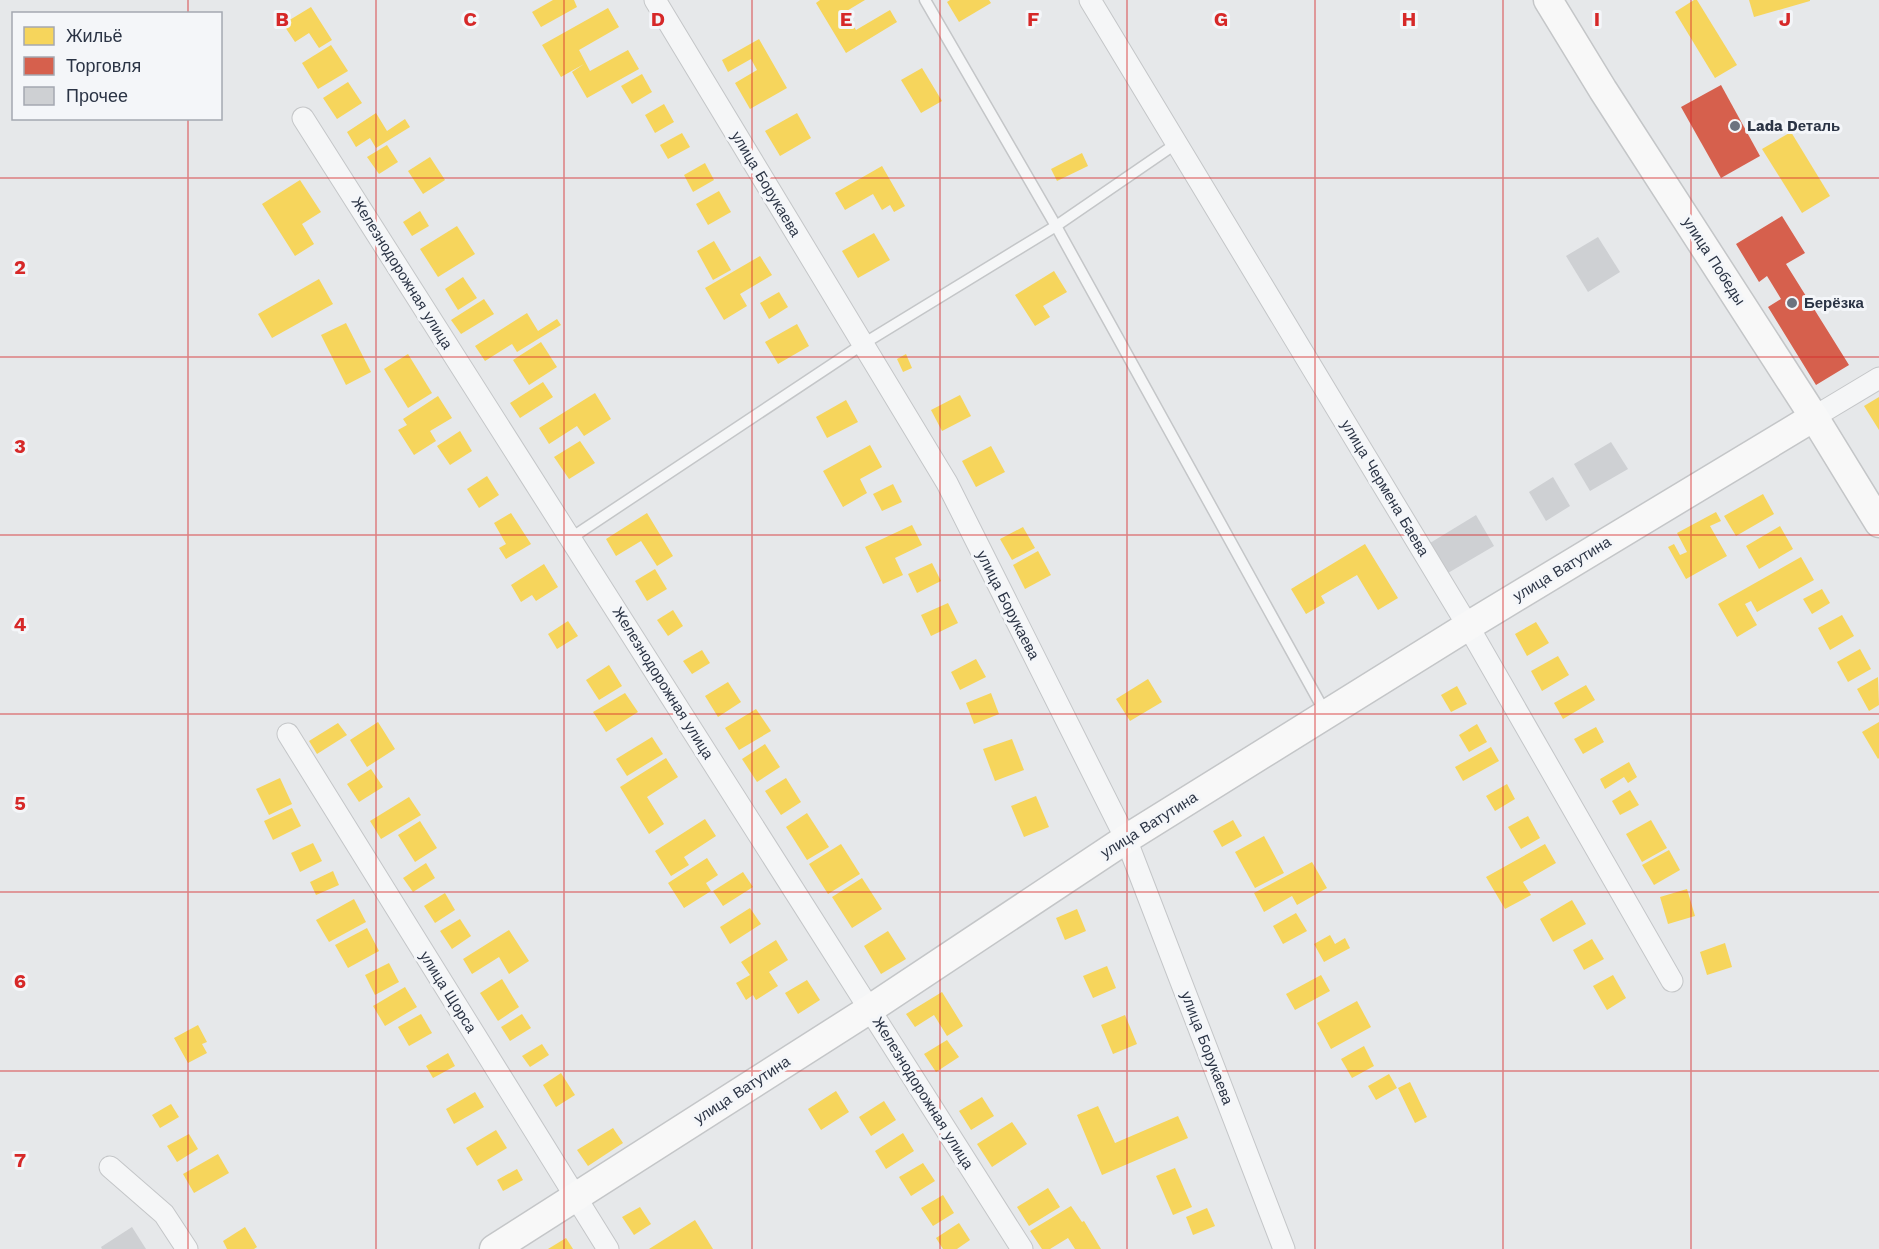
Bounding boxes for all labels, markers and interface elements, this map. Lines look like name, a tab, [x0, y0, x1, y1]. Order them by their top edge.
text: B	[275, 7, 289, 31]
text: C	[463, 7, 477, 31]
text: D	[651, 7, 665, 31]
text: E	[840, 7, 852, 31]
text: F	[1027, 7, 1039, 31]
text: G	[1214, 7, 1228, 31]
text: H	[1402, 7, 1416, 31]
text: I	[1594, 7, 1600, 31]
text: J	[1779, 7, 1791, 31]
legend	[12, 12, 222, 120]
text: Жильё	[66, 25, 123, 46]
text: Торговля	[66, 55, 141, 76]
text: Прочее	[66, 85, 128, 106]
place label: Lada Dеталь	[1747, 117, 1840, 135]
marker: Lada Dеталь	[1728, 119, 1742, 133]
street label: улица Борукаева	[727, 128, 805, 241]
street label: Железнодорожная улица	[348, 194, 457, 353]
street label: улица Победы	[1679, 214, 1749, 308]
text: 2	[14, 255, 26, 279]
place label: Берёзка	[1804, 294, 1865, 312]
marker: Берёзка	[1785, 296, 1799, 310]
street label: улица Чермена Баева	[1337, 416, 1433, 560]
text: 3	[14, 434, 26, 458]
street label: улица Ватутина	[1510, 532, 1615, 605]
street label: улица Борукаева	[973, 547, 1044, 663]
street label: Железнодорожная улица	[609, 604, 718, 763]
text: 4	[14, 612, 27, 636]
street label: улица Ватутина	[1097, 788, 1201, 862]
text: 5	[14, 791, 26, 815]
street label: улица Щорса	[416, 948, 481, 1037]
text: 6	[14, 969, 26, 993]
street label: улица Борукаева	[1177, 989, 1237, 1108]
street label: Железнодорожная улица	[869, 1014, 978, 1173]
street label: улица Ватутина	[691, 1052, 794, 1128]
text: 7	[14, 1148, 26, 1172]

